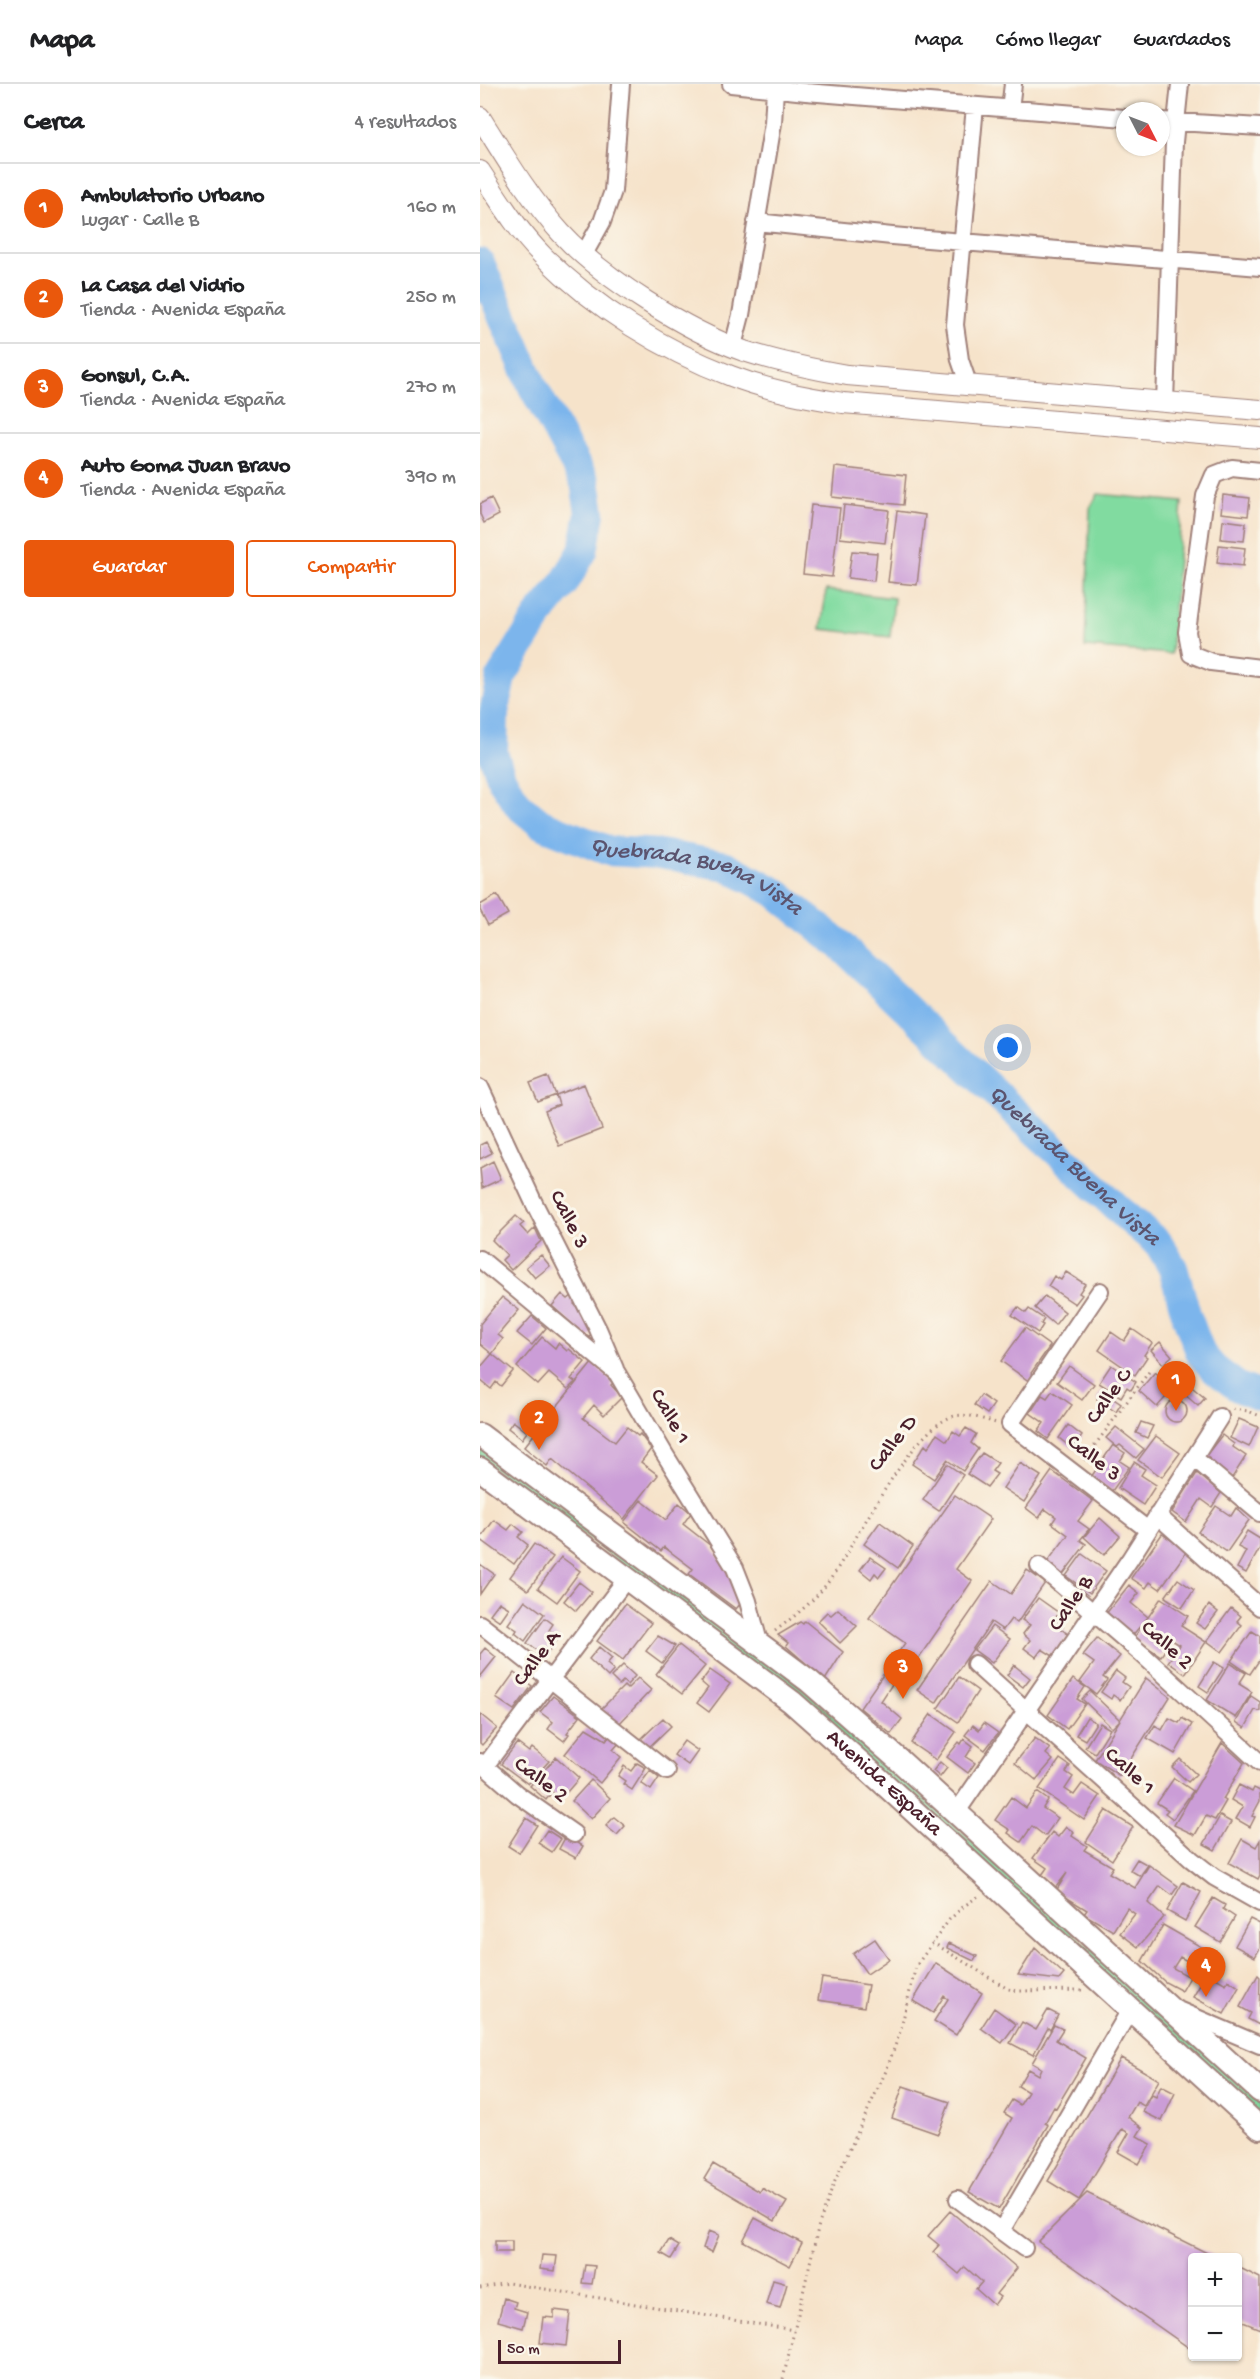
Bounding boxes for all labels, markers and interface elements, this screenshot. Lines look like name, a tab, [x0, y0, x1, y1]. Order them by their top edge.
text: Mapa	[30, 25, 94, 58]
text: Mapa	[914, 29, 963, 54]
text: Cómo llegar	[996, 29, 1100, 54]
text: Guardados	[1133, 29, 1230, 54]
north arrow	[1116, 102, 1170, 156]
text: Cerca	[24, 108, 84, 139]
text: 4 resultados	[355, 112, 456, 135]
text: Ambulatorio Urbano	[81, 184, 264, 210]
text: 1	[39, 197, 48, 220]
text: 160 m	[407, 197, 456, 220]
text: Lugar · Calle B	[81, 210, 199, 233]
text: La Casa del Vidrio	[81, 274, 244, 300]
text: 2	[39, 287, 48, 310]
text: 250 m	[405, 287, 456, 310]
text: Tienda · Avenida España	[81, 300, 285, 323]
text: Gonsul, C.A.	[81, 364, 191, 390]
text: 3	[38, 377, 49, 400]
text: 270 m	[406, 377, 456, 400]
text: Tienda · Avenida España	[81, 390, 285, 413]
text: Auto Goma Juan Bravo	[81, 454, 290, 480]
text: 4	[39, 467, 48, 490]
text: 390 m	[405, 467, 456, 490]
text: Tienda · Avenida España	[81, 480, 285, 503]
button: Guardar	[24, 540, 234, 597]
button: Compartir	[246, 540, 456, 597]
water label: Quebrada Buena Vista	[585, 830, 809, 924]
your location	[993, 1033, 1022, 1062]
water label: Quebrada Buena Vista	[982, 1079, 1167, 1254]
street label: Calle 3	[542, 1187, 594, 1253]
street label: Calle C	[1081, 1362, 1140, 1430]
pin: 1	[1156, 1362, 1196, 1411]
street label: Calle 1	[643, 1385, 695, 1449]
pin: 2	[520, 1400, 558, 1450]
street label: Calle D	[864, 1410, 925, 1478]
street label: Calle 3	[1061, 1430, 1125, 1488]
street label: Calle B	[1044, 1571, 1100, 1637]
street label: Calle 2	[1135, 1616, 1198, 1676]
street label: Calle A	[509, 1625, 568, 1692]
pin: 3	[884, 1650, 922, 1699]
street label: Avenida España	[820, 1725, 947, 1843]
street label: Calle 1	[1098, 1743, 1160, 1801]
street label: Calle 2	[508, 1752, 572, 1810]
pin: 4	[1186, 1948, 1226, 1997]
map controls	[1188, 2253, 1242, 2361]
button: +	[1188, 2253, 1242, 2307]
button: −	[1188, 2307, 1242, 2361]
scale bar	[498, 2337, 621, 2364]
text: 50 m	[507, 2341, 540, 2360]

